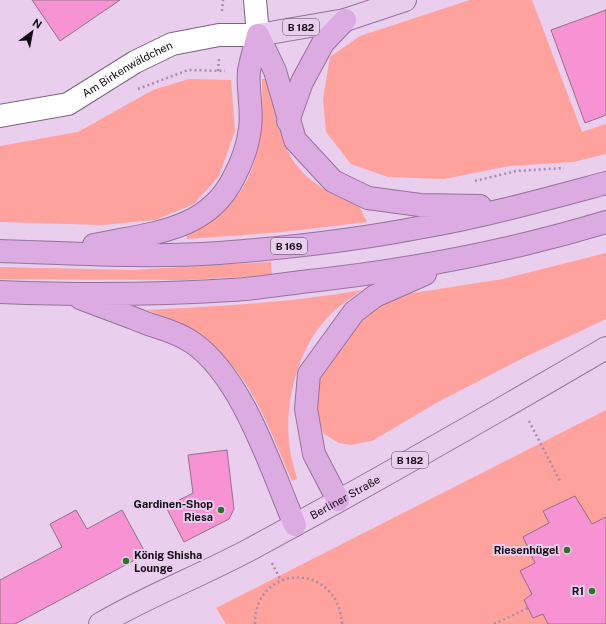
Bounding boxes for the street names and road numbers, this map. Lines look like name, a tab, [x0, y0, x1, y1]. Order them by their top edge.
road number: B 182	[283, 19, 319, 35]
street label: Am Birkenwäldchen	[80, 39, 174, 100]
road number: B 169	[271, 238, 307, 254]
road number: B 182	[392, 452, 428, 468]
street label: Berliner Straße	[308, 473, 382, 521]

